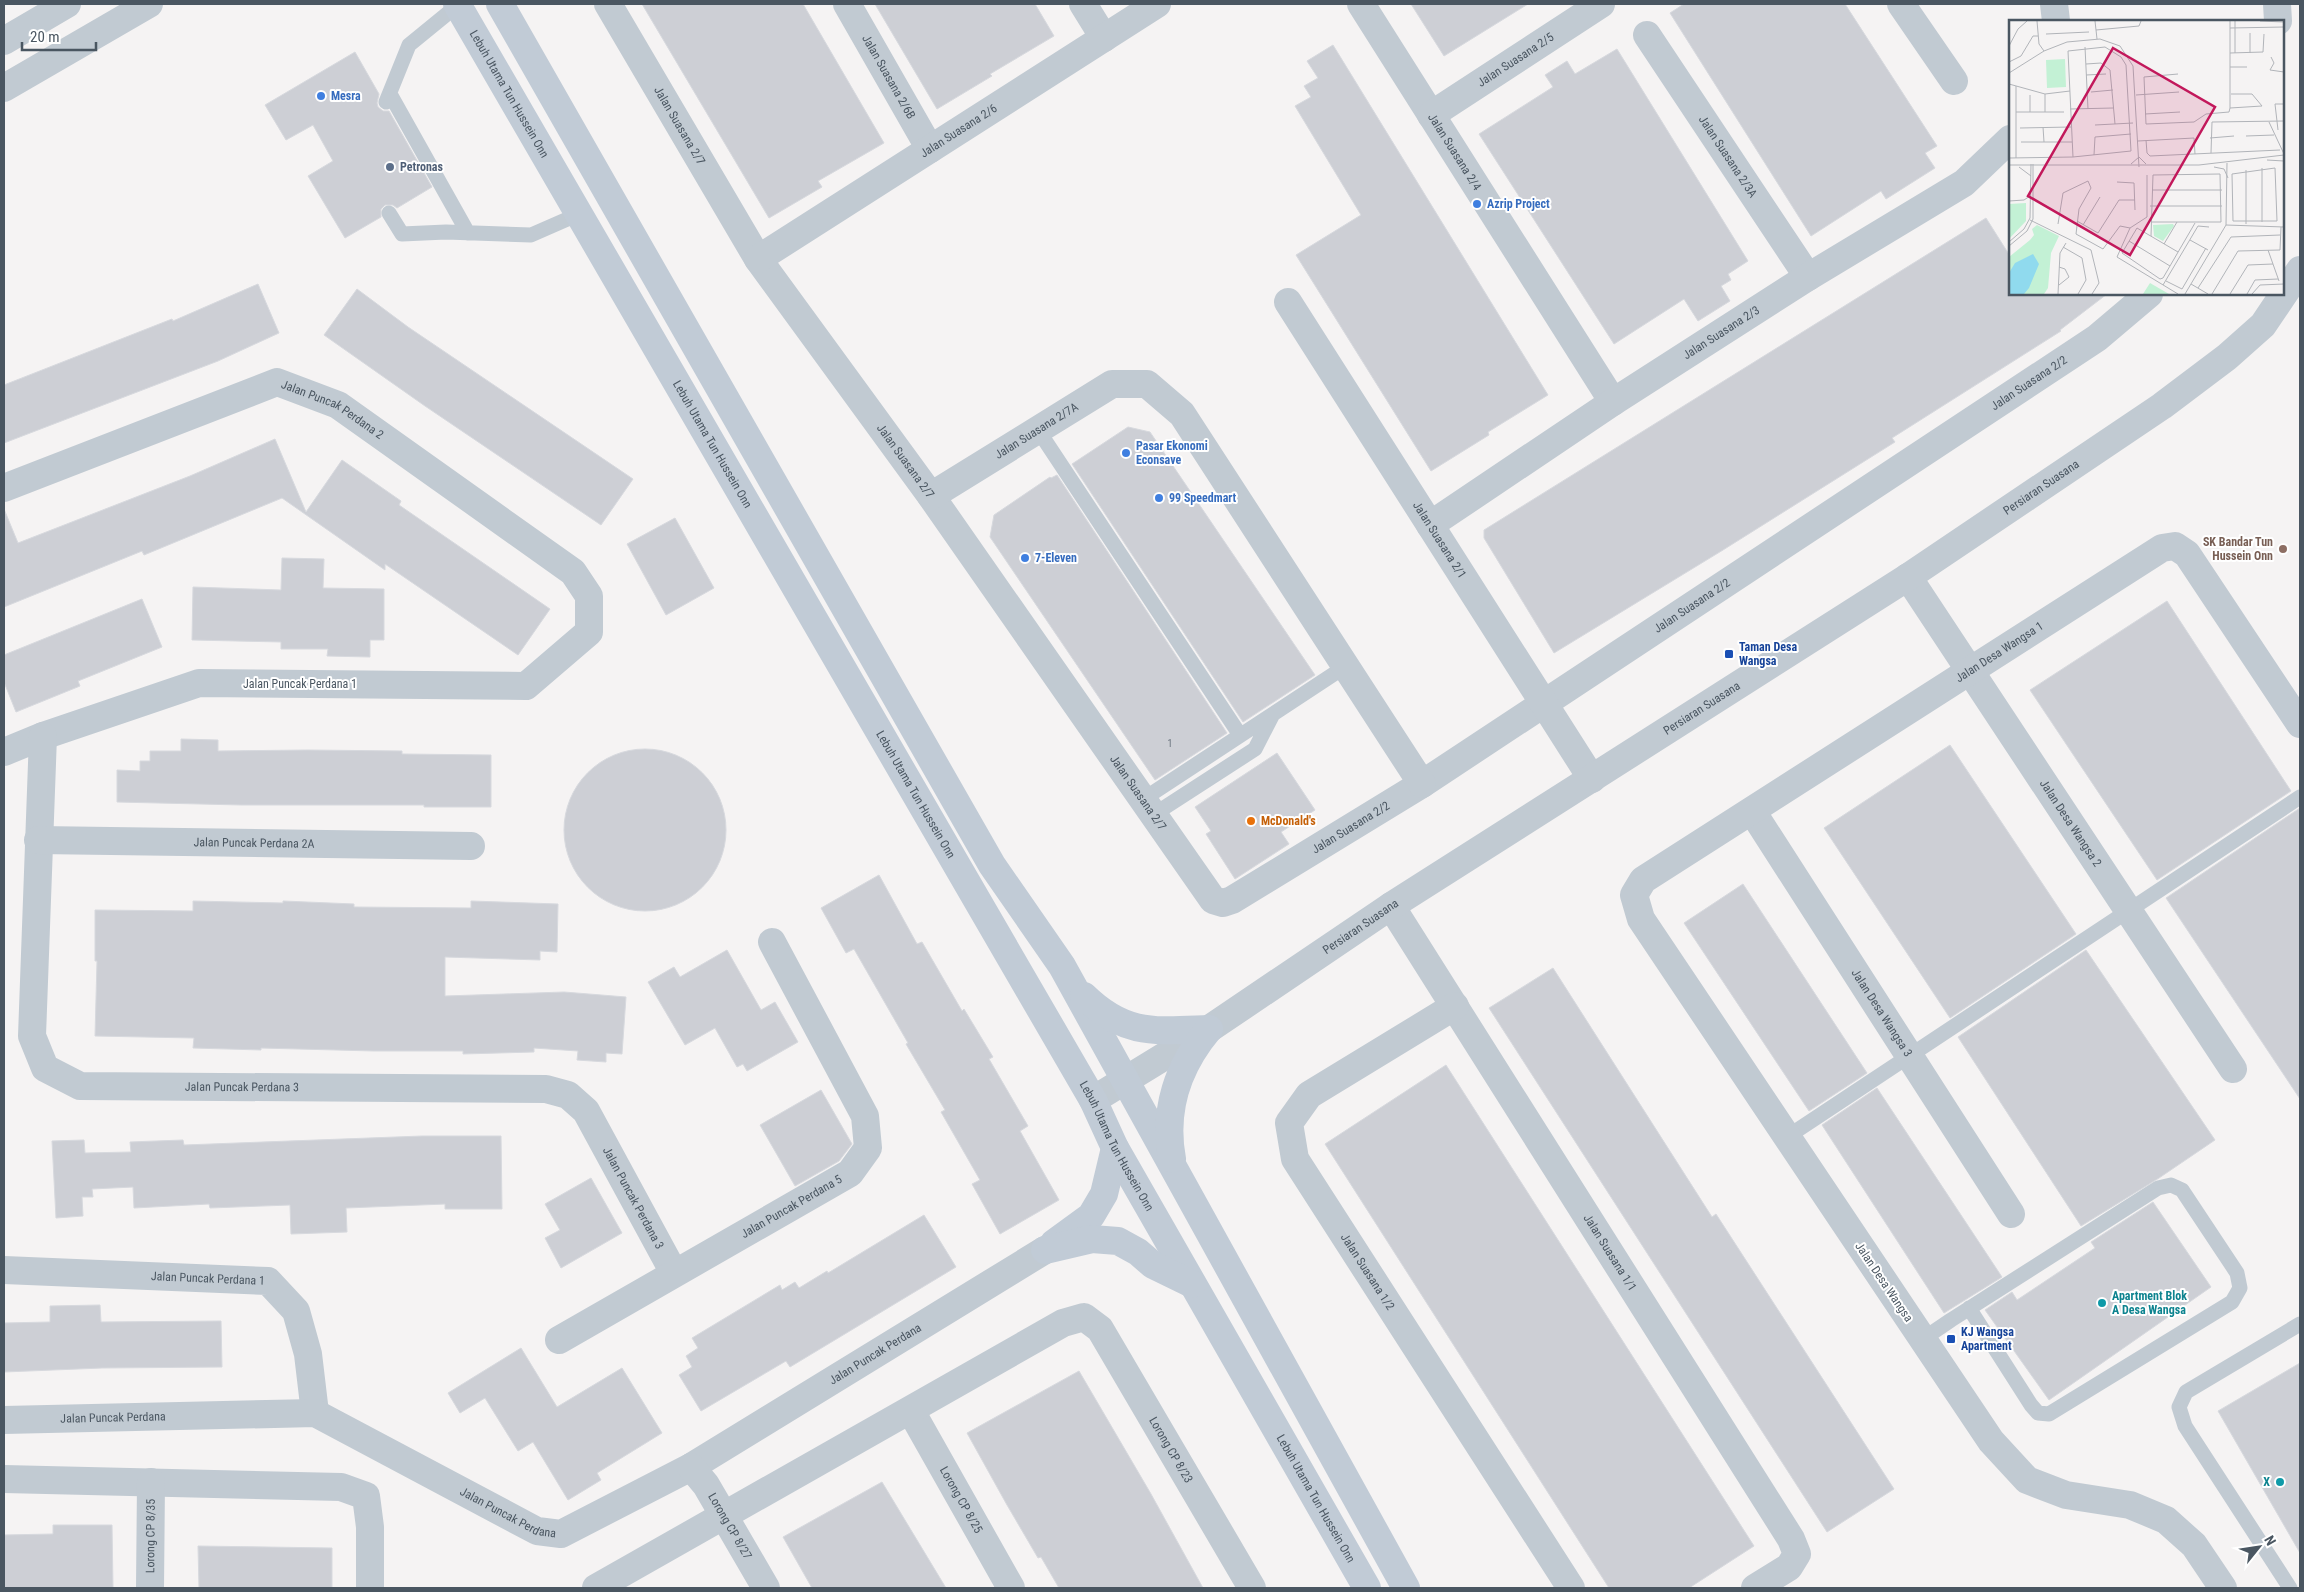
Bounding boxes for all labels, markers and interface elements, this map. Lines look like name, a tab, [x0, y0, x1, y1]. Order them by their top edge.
scale bar	[22, 20, 96, 52]
inset map	[2009, 20, 2284, 295]
text: 20 m	[30, 28, 60, 46]
street label: Lebuh Utama Tun Hussein Onn	[467, 28, 552, 160]
street label: Jalan Suasana 2/5	[1475, 30, 1556, 90]
street label: Jalan Suasana 2/6B	[859, 32, 918, 122]
street label: Jalan Suasana 2/7	[651, 84, 708, 167]
place label: Mesra	[331, 89, 361, 103]
marker: Mesra	[315, 90, 327, 102]
street label: Jalan Suasana 2/6	[918, 101, 1000, 161]
street label: Jalan Suasana 2/4	[1425, 111, 1484, 193]
street label: Jalan Suasana 2/3A	[1696, 113, 1760, 200]
place label: Petronas	[400, 160, 443, 174]
marker: Petronas	[384, 161, 396, 173]
place label: Azrip Project	[1487, 197, 1550, 211]
marker: Azrip Project	[1471, 198, 1483, 210]
street label: Jalan Suasana 2/3	[1680, 303, 1762, 362]
street label: Jalan Suasana 2/2	[1988, 353, 2070, 413]
street label: Jalan Puncak Perdana 2	[279, 377, 386, 442]
street label: Lebuh Utama Tun Hussein Onn	[670, 378, 755, 511]
street label: Jalan Suasana 2/7A	[992, 400, 1081, 462]
street label: Jalan Suasana 2/7	[874, 421, 937, 501]
place label: Pasar Ekonomi Econsave	[1136, 439, 1208, 467]
marker: Pasar Ekonomi Econsave	[1120, 447, 1132, 459]
street label: Persiaran Suasana	[2001, 457, 2082, 518]
place label: 99 Speedmart	[1169, 491, 1237, 505]
marker: 99 Speedmart	[1153, 492, 1165, 504]
street label: Jalan Suasana 2/1	[1410, 499, 1469, 581]
place label: SK Bandar Tun Hussein Onn	[2203, 535, 2273, 563]
marker: SK Bandar Tun Hussein Onn	[2277, 543, 2289, 555]
place label: 7-Eleven	[1035, 551, 1077, 565]
marker: 7-Eleven	[1019, 552, 1031, 564]
street label: Jalan Suasana 2/2	[1651, 575, 1733, 636]
street label: Jalan Desa Wangsa 1	[1953, 619, 2046, 685]
place label: Taman Desa Wangsa	[1739, 640, 1797, 668]
marker: Taman Desa Wangsa	[1723, 648, 1735, 660]
street label: Jalan Puncak Perdana 1	[243, 677, 357, 691]
street label: Persiaran Suasana	[1661, 679, 1743, 738]
street label: Lebuh Utama Tun Hussein Onn	[873, 728, 958, 861]
house number: 1	[1168, 738, 1172, 749]
street label: Jalan Suasana 2/7	[1107, 752, 1169, 833]
street label: Jalan Desa Wangsa 2	[2037, 777, 2104, 869]
street label: Jalan Suasana 2/2	[1309, 798, 1392, 857]
place label: McDonald's	[1261, 814, 1316, 828]
marker: McDonald's	[1245, 815, 1257, 827]
street label: Jalan Puncak Perdana 2A	[193, 835, 315, 851]
street label: Persiaran Suasana	[1320, 896, 1401, 957]
street label: Jalan Desa Wangsa 3	[1848, 966, 1915, 1059]
street label: Lebuh Utama Tun Hussein Onn	[1077, 1079, 1157, 1214]
street label: Jalan Puncak Perdana 3	[185, 1080, 299, 1094]
street label: Jalan Puncak Perdana 3	[600, 1145, 667, 1252]
street label: Jalan Puncak Perdana 5	[738, 1172, 844, 1241]
street label: Jalan Suasana 1/1	[1581, 1212, 1640, 1294]
street label: Jalan Suasana 1/2	[1338, 1231, 1397, 1313]
street label: Jalan Desa Wangsa	[1852, 1240, 1916, 1325]
street label: Jalan Puncak Perdana 1	[151, 1269, 265, 1288]
place label: Apartment Blok A Desa Wangsa	[2112, 1289, 2187, 1317]
marker: Apartment Blok A Desa Wangsa	[2096, 1297, 2108, 1309]
street label: Jalan Puncak Perdana	[827, 1320, 924, 1388]
place label: KJ Wangsa Apartment	[1961, 1325, 2014, 1353]
marker: KJ Wangsa Apartment	[1945, 1333, 1957, 1345]
street label: Jalan Puncak Perdana	[60, 1409, 166, 1426]
street label: Lorong CP 8/23	[1146, 1414, 1196, 1486]
street label: Lebuh Utama Tun Hussein Onn	[1274, 1432, 1358, 1565]
street label: Lorong CP 8/25	[937, 1464, 986, 1536]
place label: X	[2263, 1475, 2270, 1489]
marker: X	[2274, 1476, 2286, 1488]
street label: Jalan Puncak Perdana	[458, 1484, 557, 1540]
street label: Lorong CP 8/27	[705, 1490, 755, 1562]
street label: Lorong CP 8/35	[143, 1499, 158, 1573]
north arrow	[2234, 1522, 2284, 1572]
text: N	[2261, 1533, 2279, 1548]

